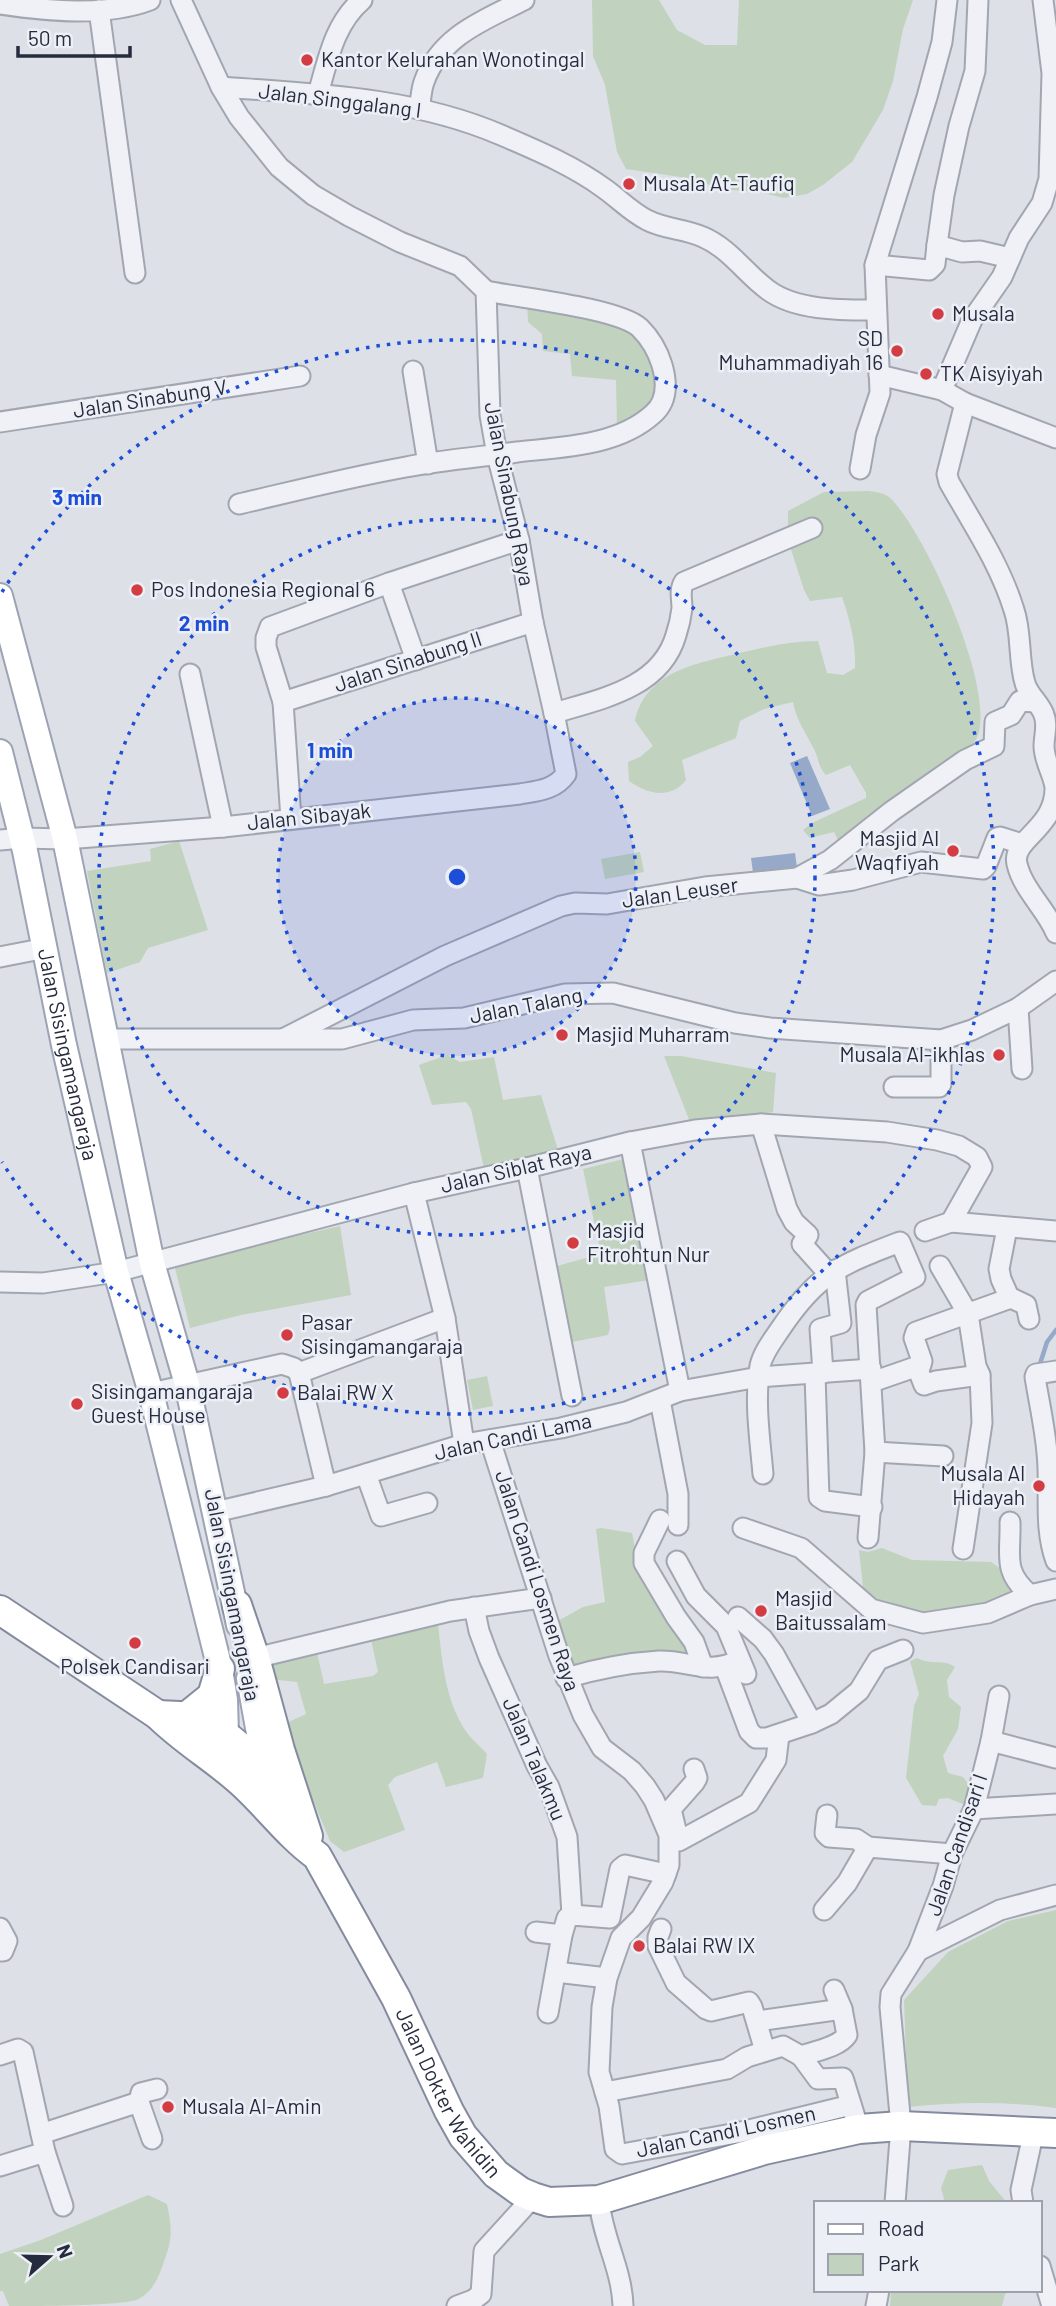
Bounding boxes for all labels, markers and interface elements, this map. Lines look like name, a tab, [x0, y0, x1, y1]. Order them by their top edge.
scale bar	[18, 14, 130, 58]
text: 50 m	[28, 25, 72, 50]
place label: Kantor Kelurahan Wonotingal	[321, 46, 585, 71]
marker: Kantor Kelurahan Wonotingal	[299, 52, 315, 68]
street label: Jalan Singgalang I	[257, 77, 423, 122]
place label: Musala At-Taufiq	[643, 170, 795, 195]
marker: Musala At-Taufiq	[621, 176, 637, 192]
place label: Musala	[952, 300, 1015, 325]
marker: Musala	[930, 306, 946, 322]
place label: SD Muhammadiyah 16	[719, 325, 883, 374]
marker: SD Muhammadiyah 16	[889, 343, 905, 359]
place label: TK Aisyiyah	[940, 360, 1043, 385]
marker: TK Aisyiyah	[918, 366, 934, 382]
street label: Jalan Sinabung V	[71, 373, 228, 422]
street label: Jalan Sinabung Raya	[480, 400, 541, 588]
text: 3 min	[52, 484, 102, 509]
place label: Pos Indonesia Regional 6	[151, 576, 375, 601]
marker: Pos Indonesia Regional 6	[129, 582, 145, 598]
text: 2 min	[179, 610, 229, 635]
street label: Jalan Sinabung II	[330, 625, 485, 696]
text: 1 min	[307, 737, 353, 762]
street label: Jalan Sibayak	[246, 797, 372, 834]
place label: Masjid Al Waqfiyah	[855, 825, 939, 874]
marker: Masjid Al Waqfiyah	[945, 843, 961, 859]
centre of rings	[445, 865, 469, 889]
street label: Jalan Leuser	[620, 871, 740, 912]
street label: Jalan Sisingamangaraja	[34, 946, 104, 1163]
street label: Jalan Talang	[467, 981, 584, 1028]
place label: Masjid Muharram	[576, 1021, 730, 1046]
marker: Masjid Muharram	[554, 1027, 570, 1043]
place label: Musala Al-ikhlas	[839, 1041, 985, 1066]
marker: Musala Al-ikhlas	[991, 1047, 1007, 1063]
street label: Jalan Siblat Raya	[438, 1138, 593, 1197]
place label: Masjid Fitrohtun Nur	[587, 1217, 710, 1266]
marker: Masjid Fitrohtun Nur	[565, 1235, 581, 1251]
place label: Pasar Sisingamangaraja	[301, 1309, 463, 1358]
marker: Pasar Sisingamangaraja	[279, 1327, 295, 1343]
place label: Sisingamangaraja Guest House	[91, 1378, 253, 1427]
place label: Balai RW X	[297, 1379, 394, 1404]
marker: Balai RW X	[275, 1385, 291, 1401]
marker: Sisingamangaraja Guest House	[69, 1396, 85, 1412]
street label: Jalan Candi Lama	[432, 1407, 594, 1464]
place label: Musala Al Hidayah	[941, 1460, 1025, 1509]
street label: Jalan Candi Losmen Raya	[491, 1467, 586, 1694]
marker: Musala Al Hidayah	[1031, 1478, 1047, 1494]
street label: Jalan Sisingamangaraja	[201, 1486, 266, 1703]
place label: Masjid Baitussalam	[775, 1585, 887, 1634]
marker: Masjid Baitussalam	[753, 1603, 769, 1619]
marker: Polsek Candisari	[127, 1635, 143, 1651]
place label: Polsek Candisari	[60, 1653, 210, 1678]
street label: Jalan Talakmu	[498, 1693, 572, 1824]
street label: Jalan Candisari I	[920, 1770, 992, 1919]
place label: Balai RW IX	[653, 1932, 755, 1957]
marker: Balai RW IX	[631, 1938, 647, 1954]
street label: Jalan Dokter Wahidin	[391, 2004, 507, 2182]
place label: Musala Al-Amin	[182, 2093, 322, 2118]
marker: Musala Al-Amin	[160, 2099, 176, 2115]
street label: Jalan Candi Losmen	[634, 2099, 818, 2162]
legend	[814, 2201, 1042, 2292]
text: Road	[878, 2215, 924, 2240]
north arrow	[14, 2222, 84, 2292]
text: N	[52, 2241, 78, 2261]
text: Park	[878, 2250, 919, 2275]

